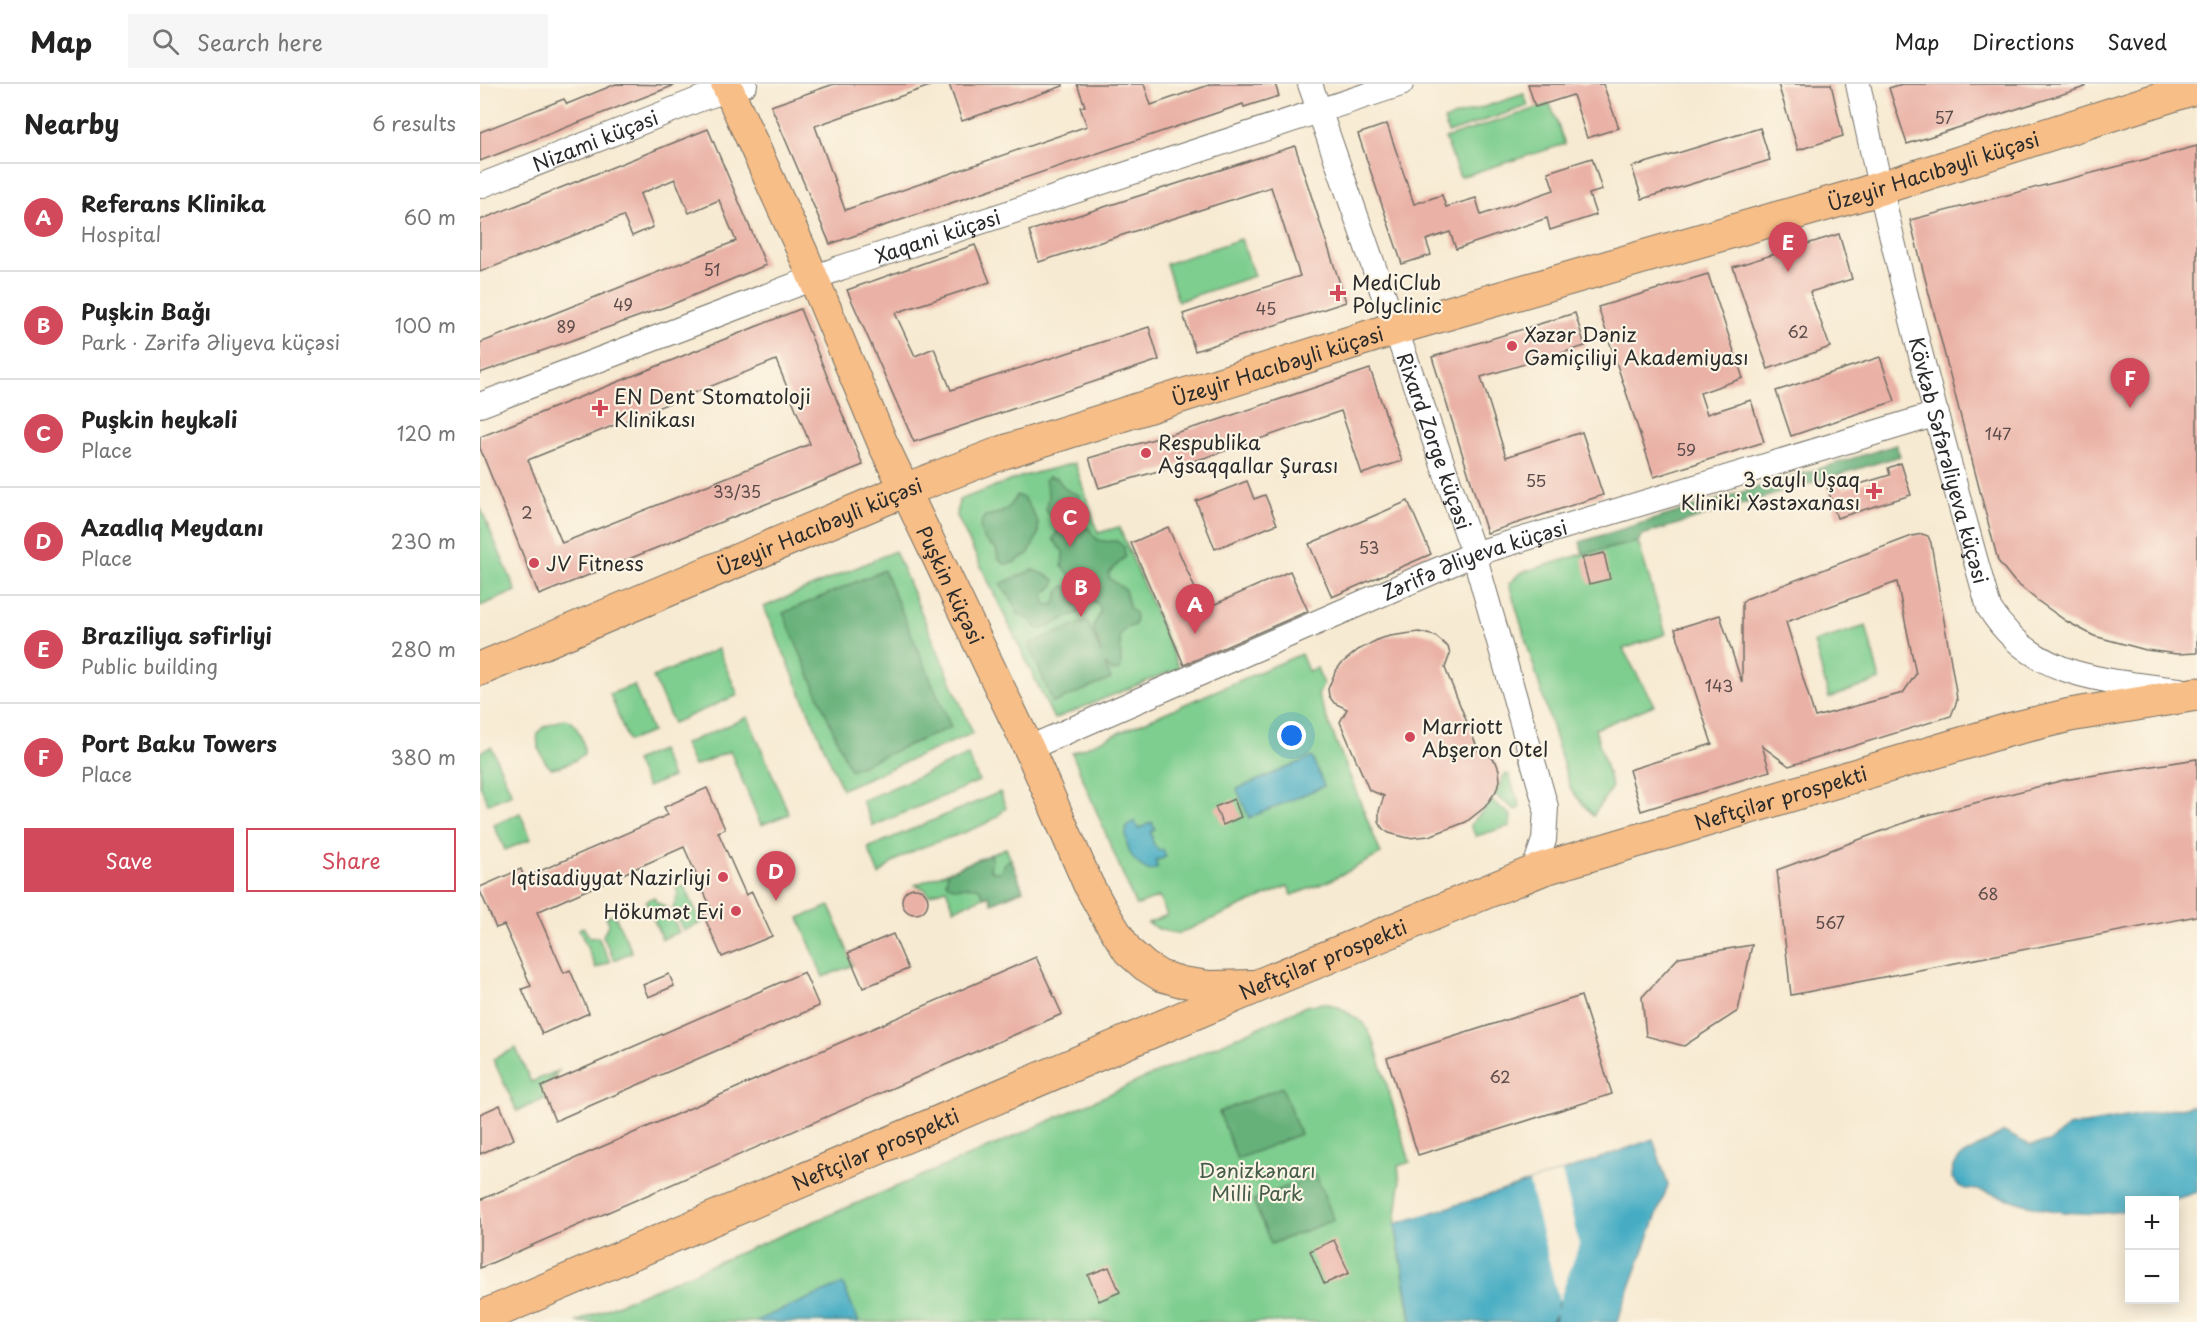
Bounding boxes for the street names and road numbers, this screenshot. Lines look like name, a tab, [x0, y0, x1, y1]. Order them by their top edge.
street label: Nizami küçəsi	[528, 102, 663, 179]
street label: Üzeyir Hacıbəyli küçəsi	[1824, 123, 2043, 218]
street label: Xaqani küçəsi	[871, 201, 1004, 271]
street label: Üzeyir Hacıbəyli küçəsi	[1168, 318, 1387, 413]
street label: Kövkəb Səfərəliyeva küçəsi	[1902, 334, 1996, 587]
street label: Rixard Zorge küçəsi	[1390, 348, 1479, 534]
street label: Üzeyir Hacıbəyli küçəsi	[712, 470, 926, 583]
street label: Zərifə Əliyeva küçəsi	[1377, 512, 1571, 608]
street label: Puşkin küçəsi	[909, 521, 992, 649]
street label: Neftçilər prospekti	[1690, 758, 1871, 838]
street label: Neftçilər prospekti	[1234, 911, 1411, 1007]
street label: Neftçilər prospekti	[787, 1100, 964, 1198]

